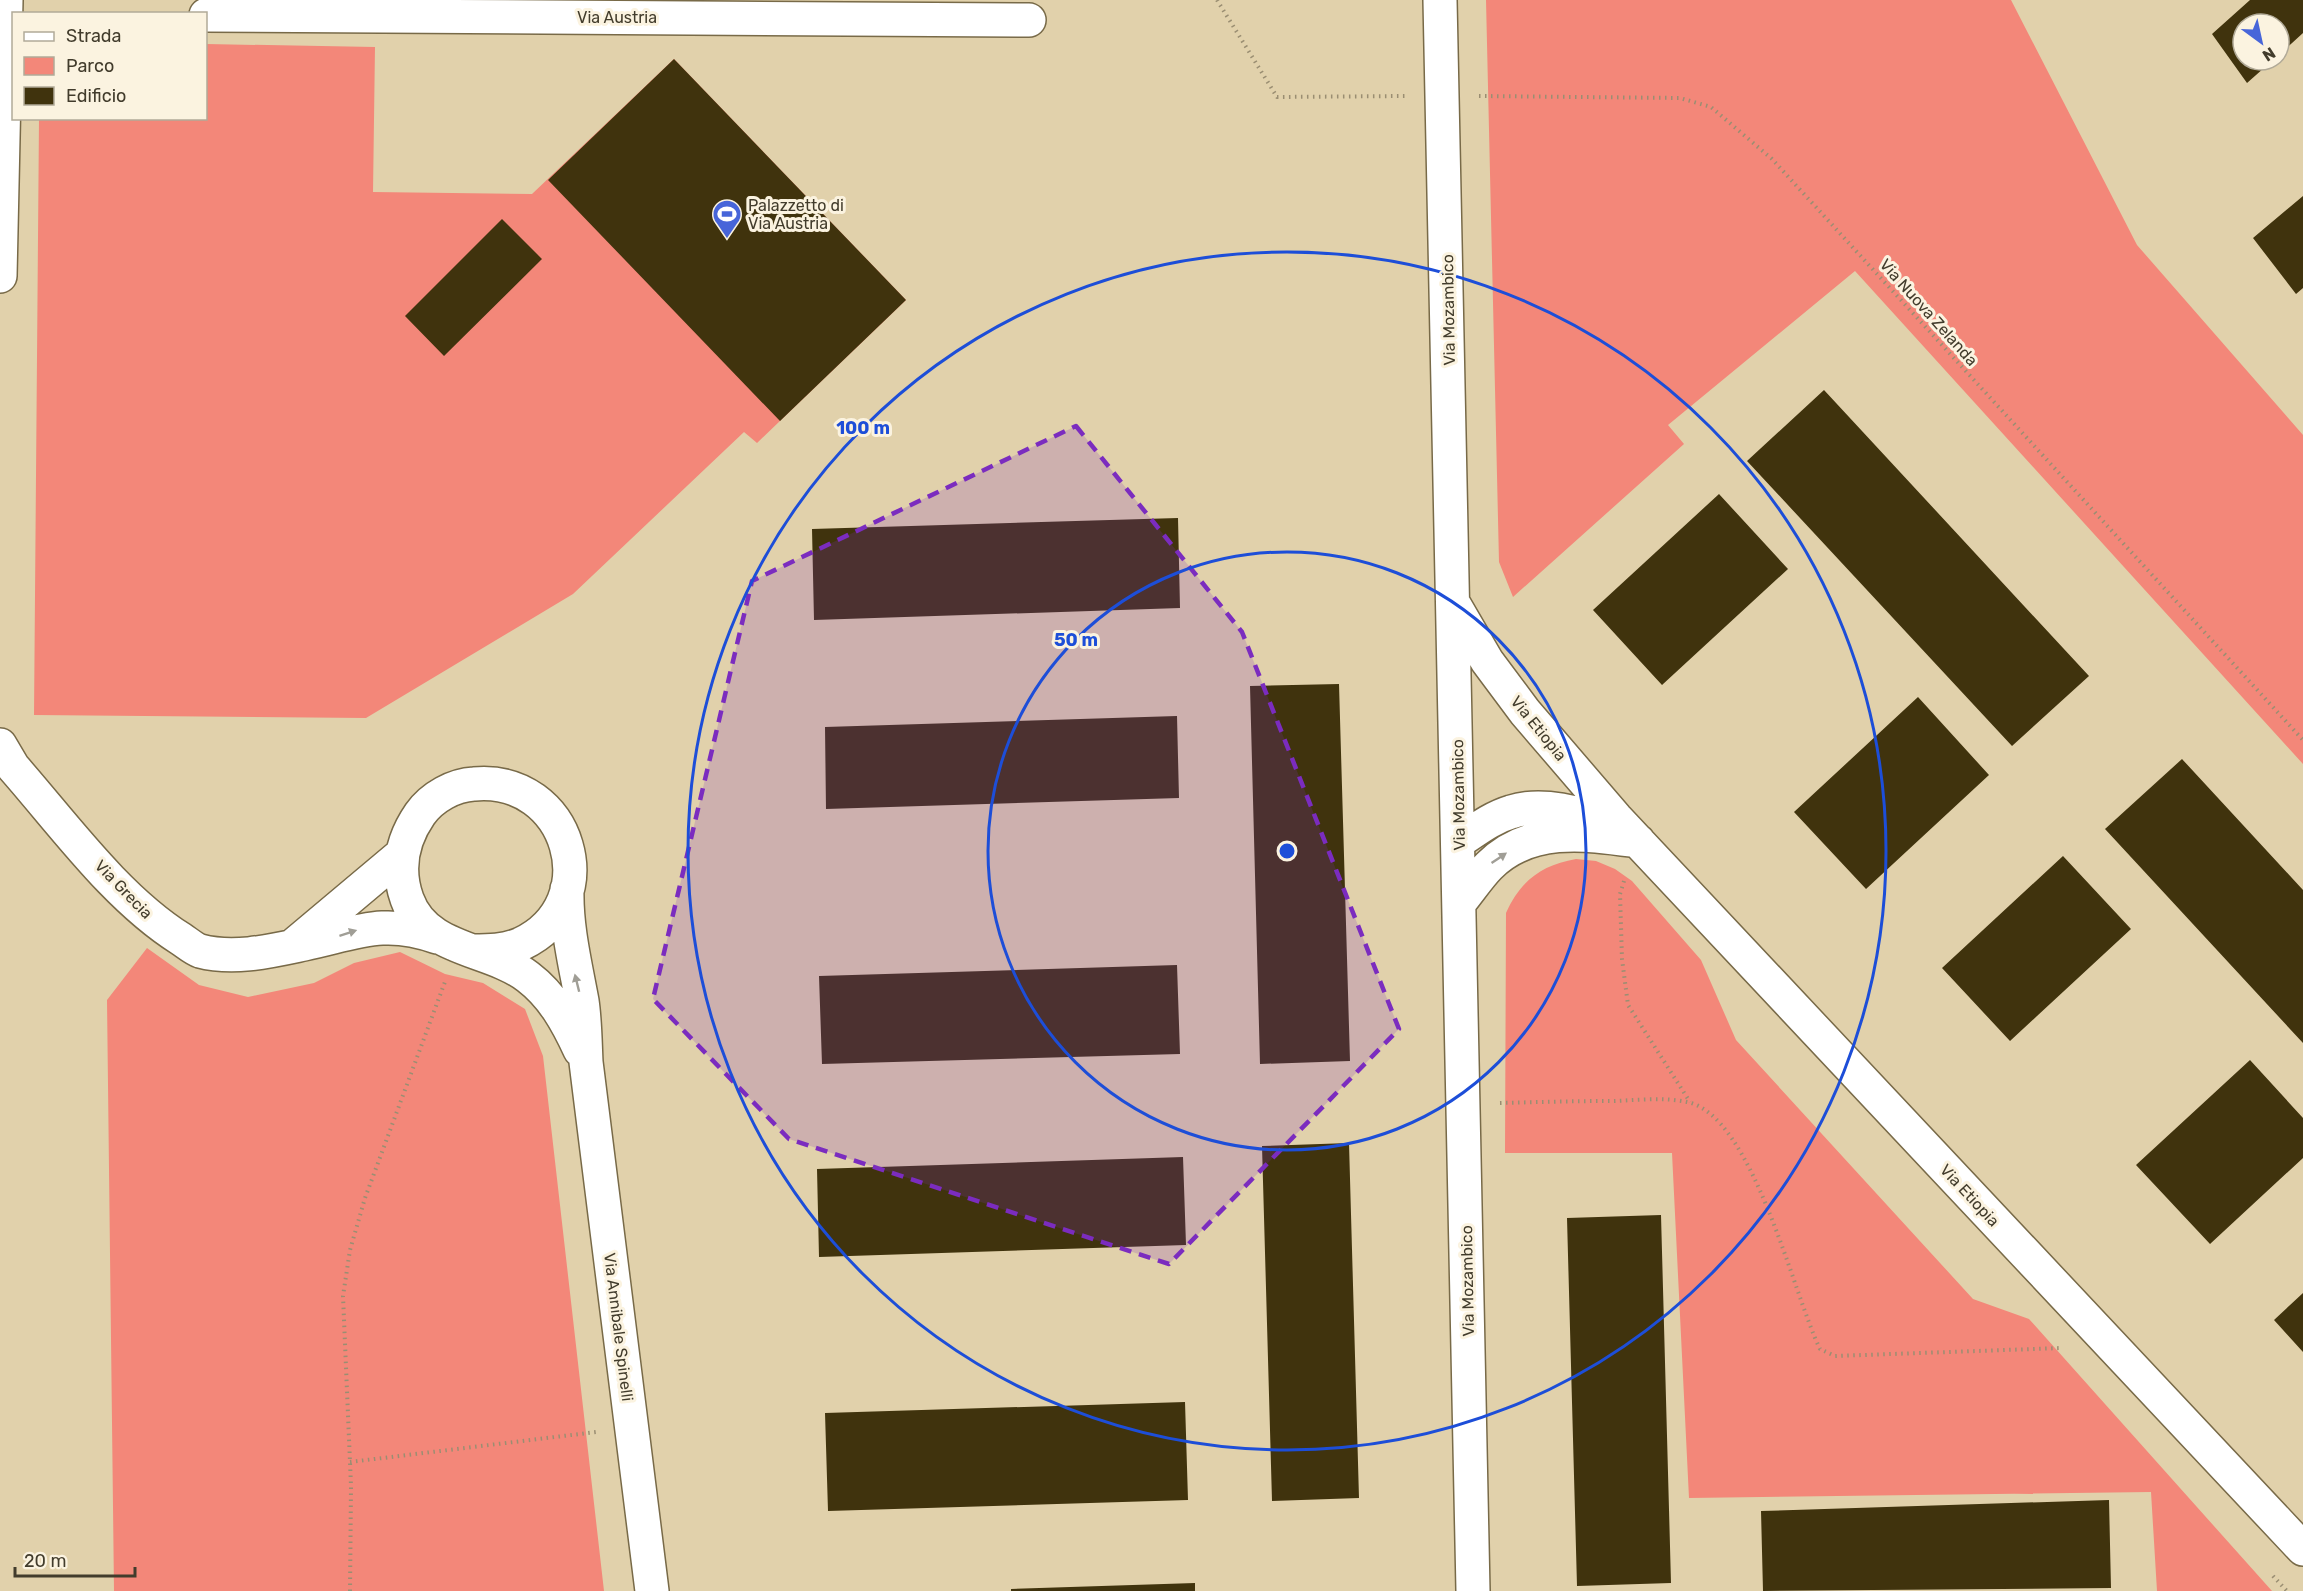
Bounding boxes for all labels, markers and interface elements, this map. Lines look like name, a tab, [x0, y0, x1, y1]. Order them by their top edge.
street label: Via Austria	[577, 8, 657, 27]
legend	[12, 12, 207, 120]
north arrow	[2231, 12, 2291, 72]
text: Strada	[66, 25, 122, 47]
text: N	[2259, 43, 2279, 65]
text: Parco	[66, 55, 114, 77]
text: Edificio	[66, 85, 126, 107]
place label: Palazzetto di Via Austria	[748, 196, 844, 233]
sports icon: Palazzetto di Via Austria	[711, 198, 743, 240]
street label: Via Mozambico	[1438, 254, 1459, 366]
street label: Via Nuova Zelanda	[1876, 255, 1982, 370]
text: 100 m	[836, 417, 890, 439]
text: 50 m	[1054, 629, 1098, 651]
street label: Via Etiopia	[1507, 692, 1571, 765]
street label: Via Mozambico	[1448, 739, 1469, 851]
centre of rings	[1277, 841, 1297, 861]
one-way arrow	[1491, 853, 1507, 864]
street label: Via Grecia	[91, 856, 156, 923]
one-way arrow	[339, 928, 357, 937]
one-way arrow	[572, 974, 581, 992]
street label: Via Etiopia	[1936, 1160, 2003, 1230]
street label: Via Mozambico	[1457, 1225, 1478, 1337]
street label: Via Annibale Spinelli	[600, 1252, 637, 1402]
scale bar	[15, 1540, 135, 1578]
text: 20 m	[24, 1550, 66, 1572]

